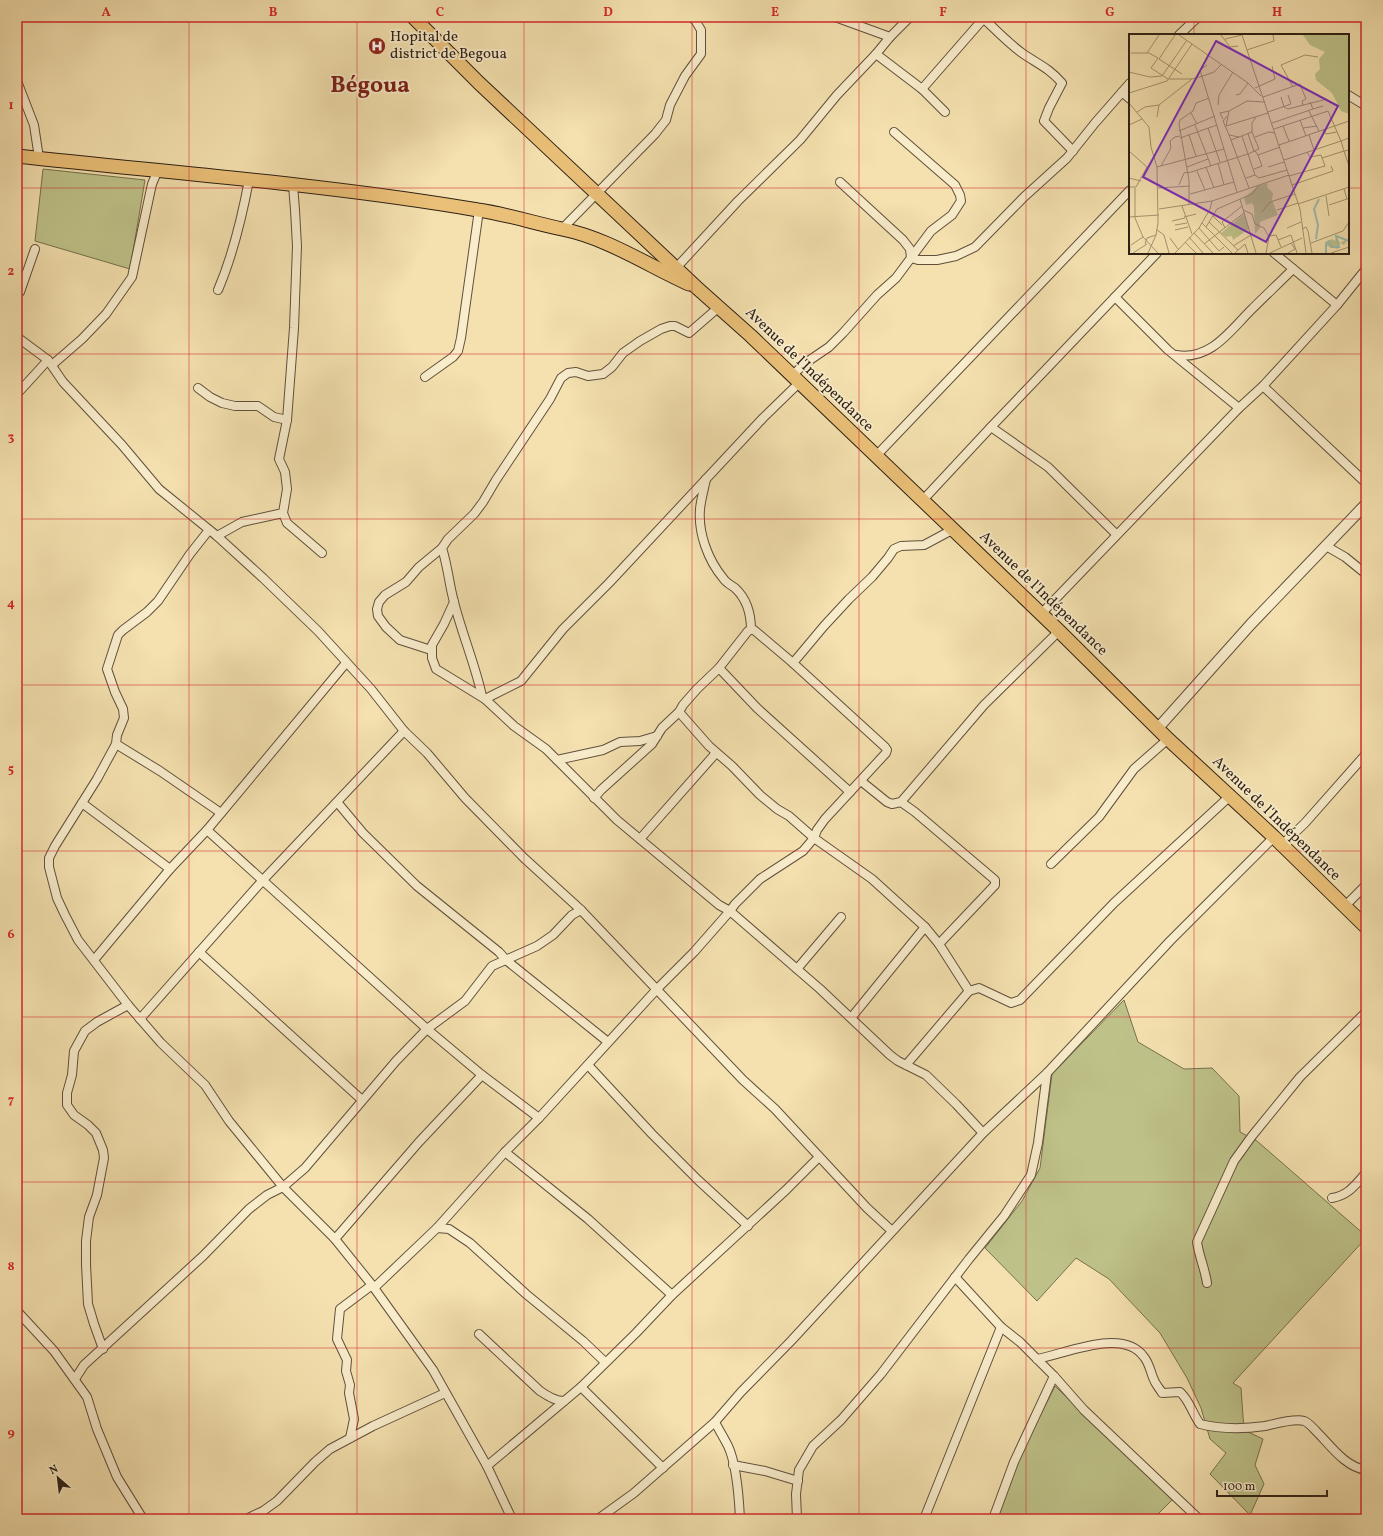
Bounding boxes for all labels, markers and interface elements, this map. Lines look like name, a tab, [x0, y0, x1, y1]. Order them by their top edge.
text: A	[101, 4, 111, 22]
text: B	[269, 4, 278, 22]
text: C	[436, 4, 444, 22]
text: D	[603, 4, 613, 22]
text: E	[771, 4, 779, 22]
text: F	[939, 4, 947, 22]
text: G	[1105, 4, 1115, 22]
text: H	[1272, 4, 1282, 22]
place label: Hopital de district de Begoua	[390, 27, 507, 65]
inset map	[1129, 34, 1349, 254]
hospital icon: Hopital de district de Begoua	[367, 36, 387, 56]
district label: Bégoua	[330, 70, 410, 102]
text: 1	[8, 97, 14, 115]
text: 2	[8, 263, 15, 281]
street label: Avenue de l'Indépendance	[740, 303, 878, 437]
text: 3	[8, 429, 15, 447]
street label: Avenue de l'Indépendance	[974, 527, 1112, 661]
text: 4	[7, 595, 15, 613]
street label: Avenue de l'Indépendance	[1207, 752, 1345, 886]
text: 5	[8, 761, 14, 779]
text: 6	[7, 926, 15, 944]
text: 7	[8, 1092, 14, 1110]
text: 8	[7, 1258, 15, 1276]
text: 9	[7, 1424, 15, 1442]
north arrow	[38, 1458, 78, 1498]
text: N	[47, 1462, 61, 1479]
scale bar	[1217, 1472, 1327, 1498]
text: 100 m	[1223, 1479, 1256, 1495]

